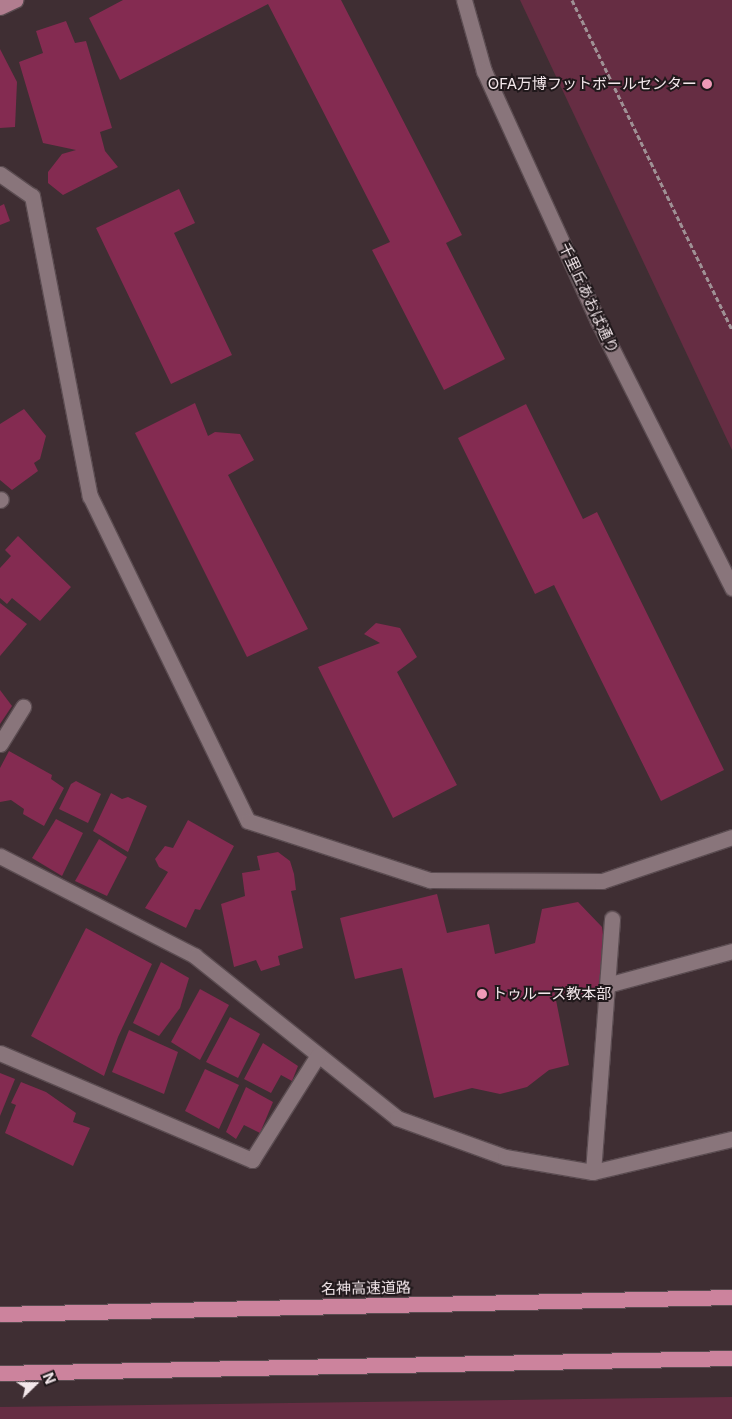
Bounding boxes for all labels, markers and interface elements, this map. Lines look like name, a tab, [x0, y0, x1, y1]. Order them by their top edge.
place label: OFA万博フットボールセンター	[488, 75, 697, 93]
marker: OFA万博フットボールセンター	[701, 78, 713, 90]
street label: 千里丘あおば通り	[555, 240, 623, 356]
place label: トゥルース教本部	[492, 985, 612, 1003]
marker: トゥルース教本部	[476, 988, 488, 1000]
street label: 名神高速道路	[321, 1278, 411, 1298]
north arrow	[10, 1359, 60, 1409]
text: N	[39, 1370, 59, 1386]

